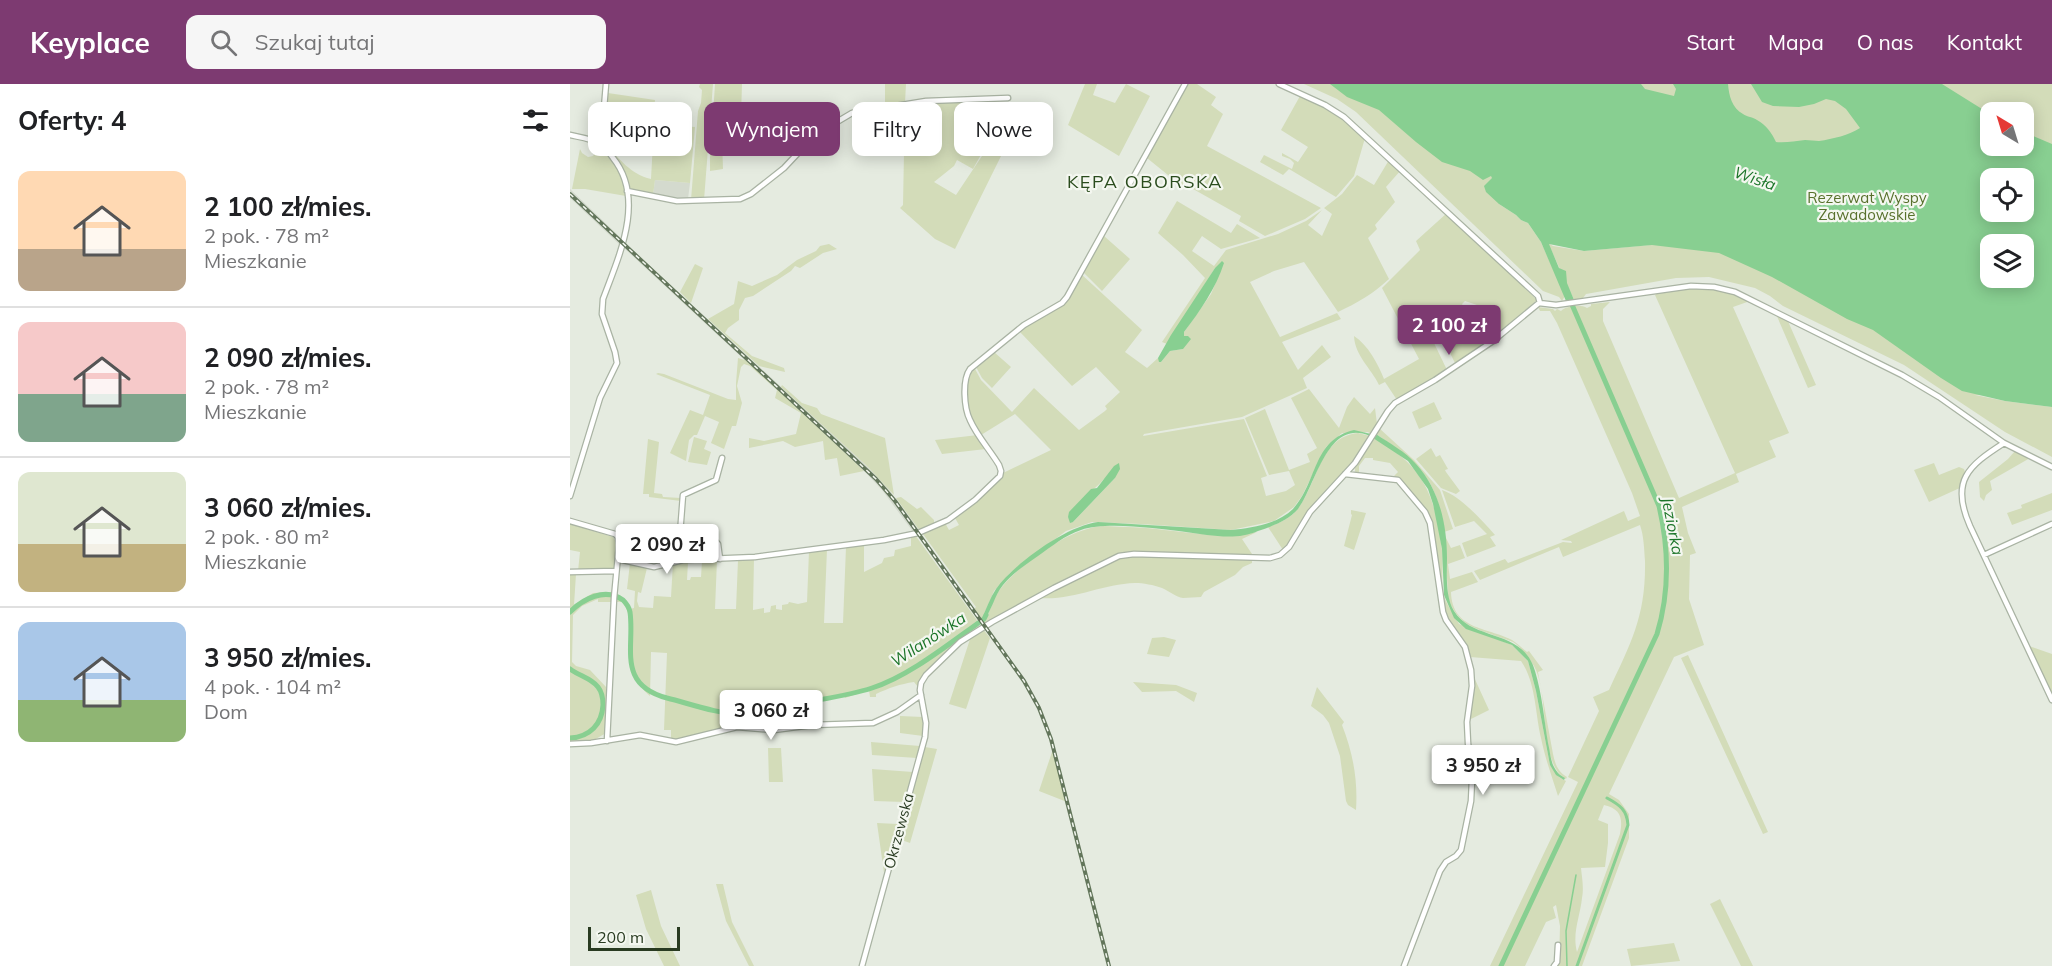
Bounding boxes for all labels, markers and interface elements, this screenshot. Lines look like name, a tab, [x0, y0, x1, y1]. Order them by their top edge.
search box	[186, 15, 606, 69]
text: Keyplace	[30, 25, 150, 60]
icon: search	[207, 26, 240, 59]
text: Szukaj tutaj	[255, 28, 375, 56]
text: Start	[1686, 29, 1735, 55]
text: Mapa	[1768, 29, 1824, 55]
text: O nas	[1857, 29, 1914, 55]
text: Kontakt	[1947, 29, 2022, 55]
chip: Kupno	[588, 102, 692, 156]
chip: Wynajem	[704, 102, 840, 156]
chip: Filtry	[852, 102, 942, 156]
chip: Nowe	[954, 102, 1053, 156]
north arrow	[1980, 102, 2034, 156]
map controls	[1980, 102, 2034, 288]
text: Oferty: 4	[18, 104, 126, 137]
icon: filters	[519, 104, 552, 137]
water label: Wisła	[1731, 162, 1779, 195]
button: locate	[1980, 168, 2034, 222]
district label: KĘPA OBORSKA	[1067, 170, 1223, 193]
park label: Rezerwat Wyspy Zawadowskie	[1807, 188, 1927, 224]
text: 2 100 zł/mies.	[204, 190, 372, 223]
icon: home	[66, 195, 138, 267]
text: 2 pok. · 78 m²	[204, 223, 329, 248]
button: layers	[1980, 234, 2034, 288]
text: Mieszkanie	[204, 248, 307, 273]
pin: 2 100 zł	[1387, 305, 1511, 356]
text: 2 100 zł	[1412, 312, 1486, 337]
text: 2 090 zł/mies.	[204, 341, 372, 374]
icon: home	[66, 346, 138, 418]
text: 2 pok. · 78 m²	[204, 374, 329, 399]
text: Mieszkanie	[204, 399, 307, 424]
text: 3 060 zł/mies.	[204, 491, 372, 524]
water label: Jeziorka	[1657, 493, 1688, 557]
icon: home	[66, 496, 138, 568]
text: 2 pok. · 80 m²	[204, 524, 329, 549]
pin: 2 090 zł	[605, 524, 729, 575]
text: 2 090 zł	[630, 531, 704, 556]
text: Mieszkanie	[204, 549, 307, 574]
water label: Wilanówka	[887, 607, 969, 671]
text: 3 950 zł/mies.	[204, 641, 372, 674]
icon: home	[66, 646, 138, 718]
text: 4 pok. · 104 m²	[204, 674, 341, 699]
pin: 3 060 zł	[709, 690, 833, 741]
text: 3 060 zł	[734, 697, 808, 722]
text: Dom	[204, 699, 248, 724]
pin: 3 950 zł	[1421, 745, 1545, 796]
text: 3 950 zł	[1446, 752, 1520, 777]
street label: Okrzewska	[879, 791, 918, 871]
scale bar	[588, 924, 680, 952]
text: 200 m	[597, 927, 644, 947]

